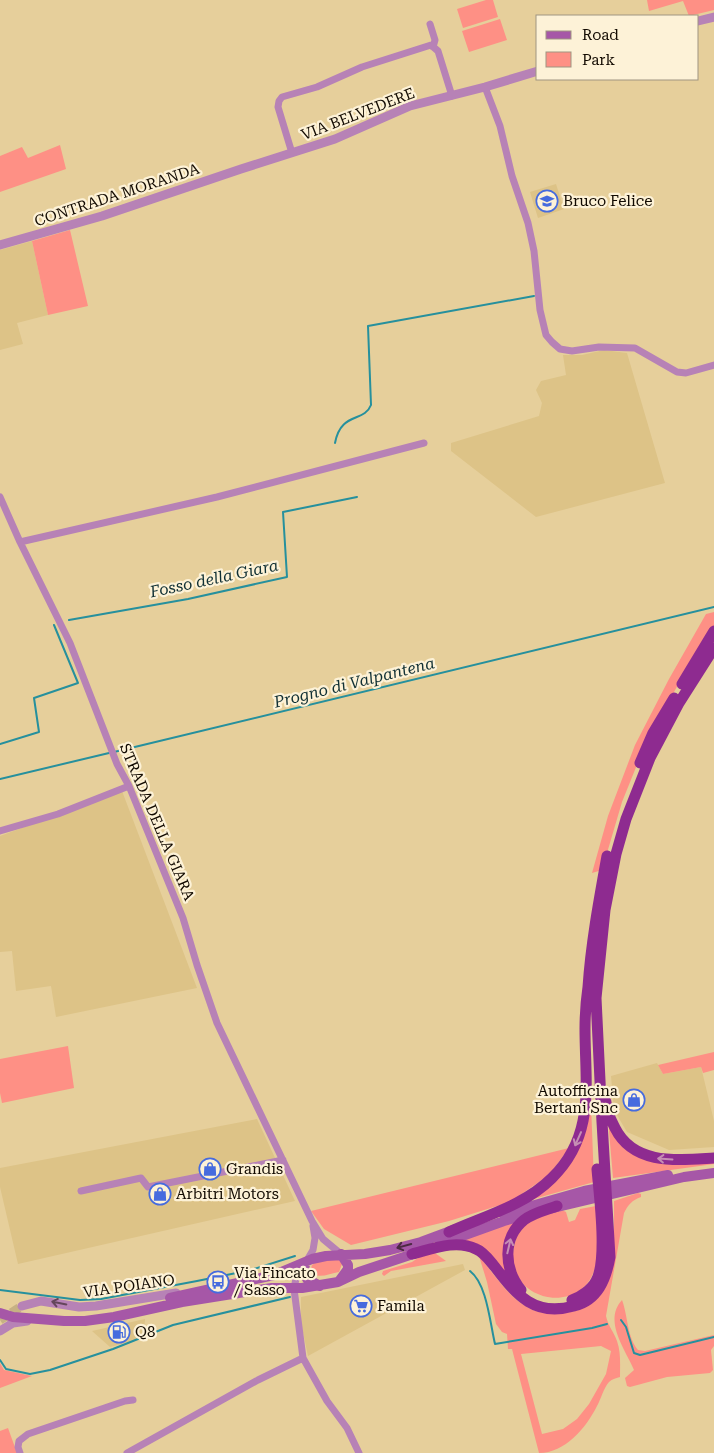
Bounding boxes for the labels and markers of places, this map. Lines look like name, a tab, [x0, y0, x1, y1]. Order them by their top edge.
school or university icon: Bruco Felice	[535, 189, 559, 213]
place label: Bruco Felice	[563, 192, 652, 210]
place label: Autofficina Bertani Snc	[534, 1082, 618, 1117]
shop icon: Autofficina Bertani Snc	[622, 1088, 646, 1112]
shop icon: Grandis	[198, 1157, 222, 1181]
place label: Grandis	[226, 1160, 283, 1178]
shop icon: Arbitri Motors	[148, 1182, 172, 1206]
place label: Arbitri Motors	[176, 1185, 279, 1203]
place label: Via Fincato / Sasso	[233, 1264, 316, 1299]
bus stop icon: Via Fincato / Sasso	[206, 1270, 230, 1294]
supermarket icon: Famila	[349, 1294, 373, 1318]
place label: Famila	[377, 1297, 425, 1315]
fuel station icon: Q8	[107, 1320, 131, 1344]
place label: Q8	[135, 1323, 155, 1341]

